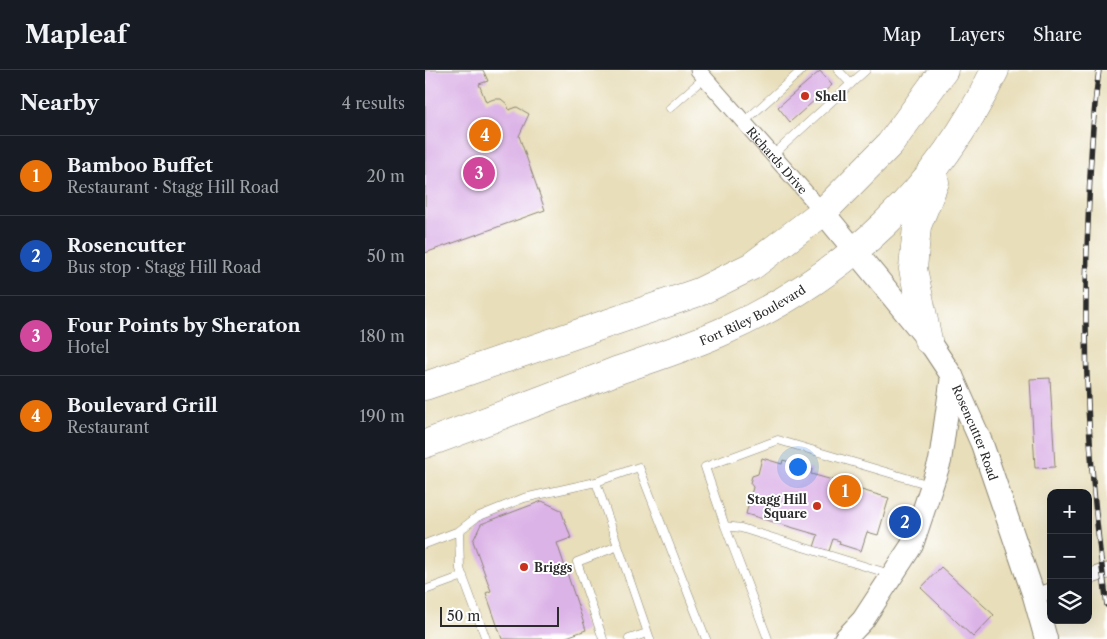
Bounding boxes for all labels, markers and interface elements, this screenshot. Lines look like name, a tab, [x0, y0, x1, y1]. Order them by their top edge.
text: Mapleaf	[25, 20, 127, 49]
text: Map	[883, 24, 921, 46]
text: Layers	[949, 24, 1005, 46]
text: Share	[1033, 24, 1082, 46]
place label: Shell	[815, 89, 847, 104]
text: Nearby	[20, 90, 99, 115]
marker: Shell	[799, 90, 811, 102]
text: 4 results	[342, 93, 405, 113]
pin: 4	[469, 116, 501, 154]
street label: Richards Drive	[744, 123, 811, 197]
text: Bamboo Buffet	[67, 154, 213, 177]
pin: 3	[463, 154, 495, 192]
text: 1	[32, 166, 40, 186]
text: 20 m	[366, 166, 405, 186]
text: Restaurant · Stagg Hill Road	[67, 177, 279, 197]
text: Rosencutter	[67, 234, 186, 257]
text: 2	[31, 246, 41, 266]
text: 50 m	[367, 246, 405, 266]
text: Bus stop · Stagg Hill Road	[67, 257, 261, 277]
street label: Fort Riley Boulevard	[697, 281, 808, 348]
text: Four Points by Sheraton	[67, 314, 301, 337]
text: 3	[31, 326, 41, 346]
text: 180 m	[359, 326, 405, 346]
text: Hotel	[67, 337, 110, 357]
street label: Rosencutter Road	[949, 382, 1002, 483]
text: Boulevard Grill	[67, 394, 218, 417]
text: 4	[31, 406, 41, 426]
text: 190 m	[360, 406, 405, 426]
text: Restaurant	[67, 417, 149, 437]
your location	[785, 454, 811, 480]
pin: 1	[829, 472, 861, 510]
map controls	[1047, 489, 1092, 624]
button: +	[1047, 489, 1092, 534]
place label: Stagg Hill Square	[747, 492, 807, 521]
marker: Stagg Hill Square	[811, 500, 823, 512]
pin: 2	[889, 503, 921, 541]
button: −	[1047, 534, 1092, 579]
place label: Briggs	[534, 560, 573, 575]
marker: Briggs	[518, 561, 530, 573]
button: layers	[1047, 579, 1092, 624]
scale bar	[440, 604, 559, 627]
text: 50 m	[447, 607, 480, 625]

